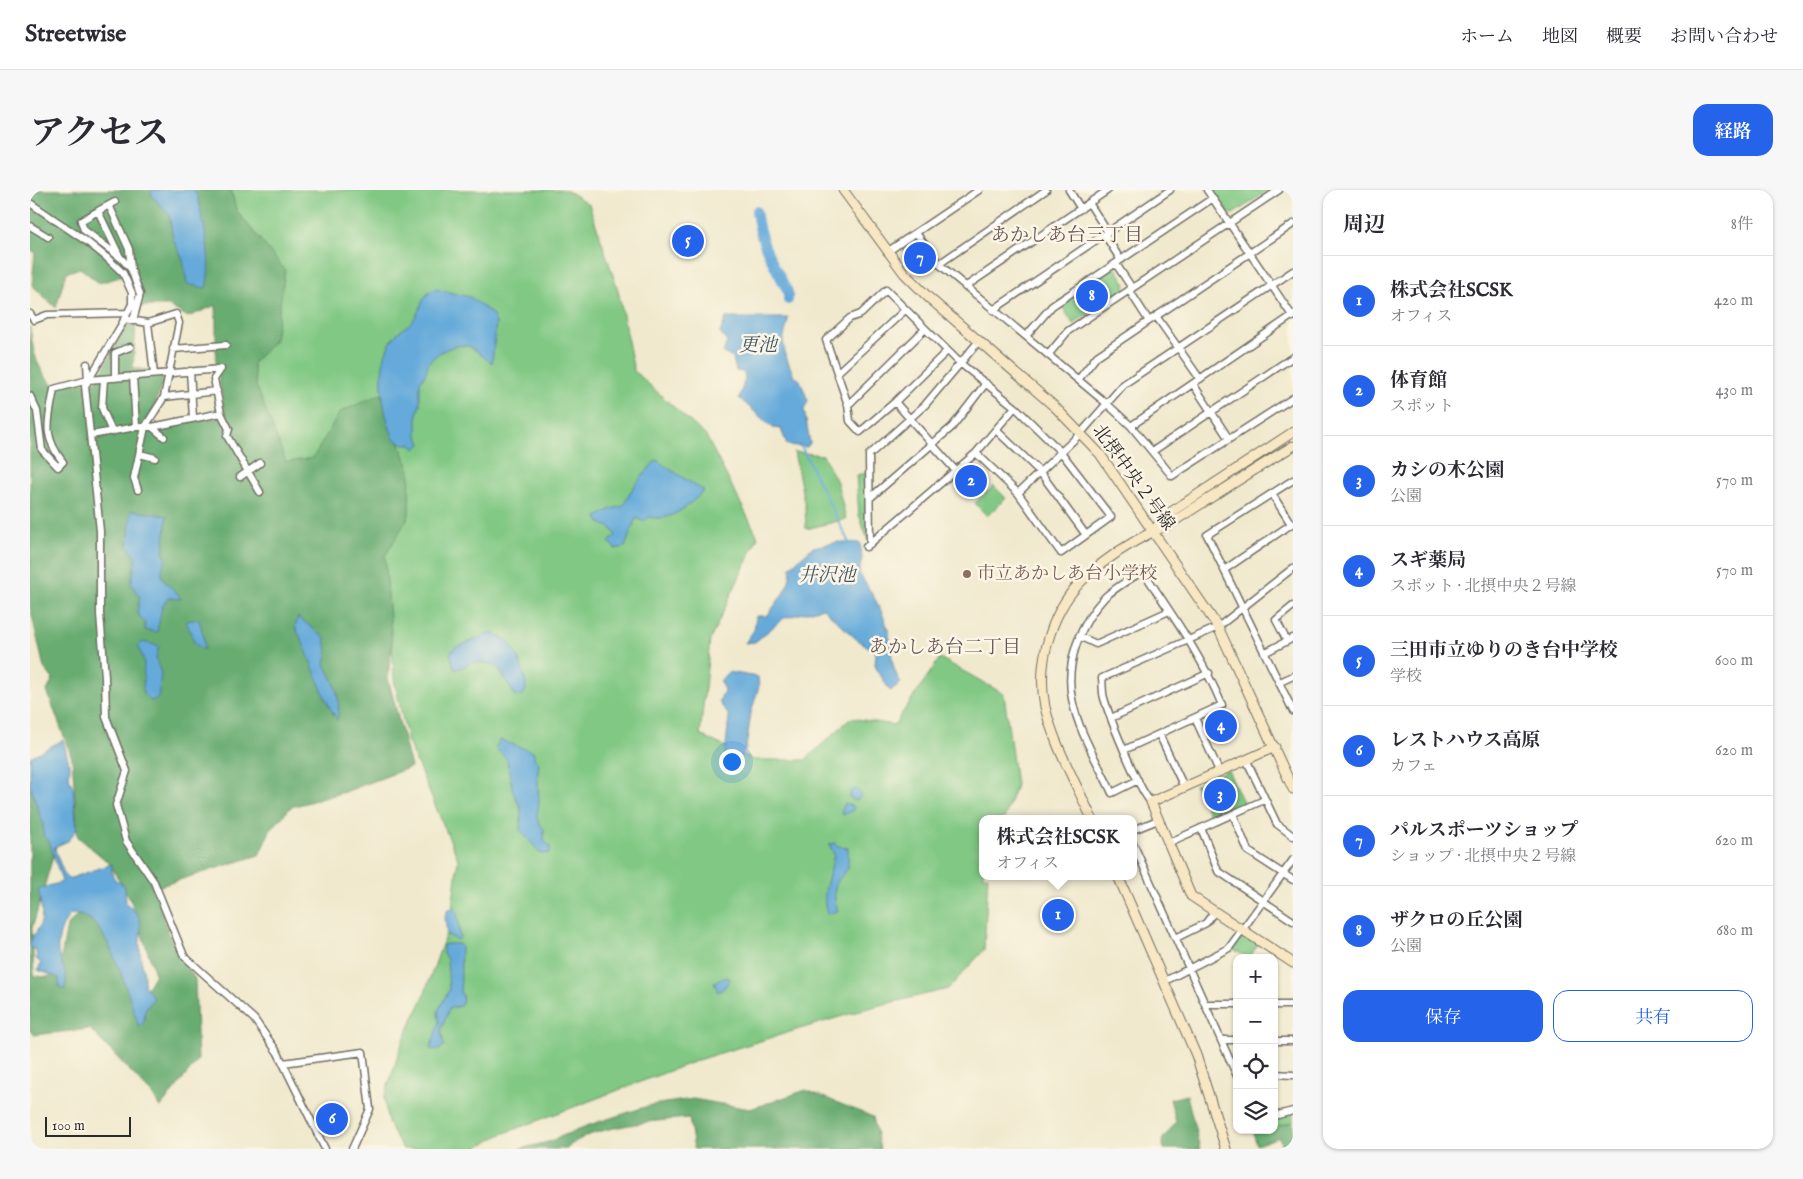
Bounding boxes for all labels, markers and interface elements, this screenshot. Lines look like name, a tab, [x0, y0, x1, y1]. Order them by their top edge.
text: Streetwise	[25, 19, 126, 50]
text: ホーム	[1460, 26, 1514, 49]
text: 地図	[1542, 26, 1578, 49]
text: 概要	[1606, 26, 1642, 49]
text: お問い合わせ	[1670, 26, 1778, 49]
button: 経路	[1693, 104, 1773, 156]
text: アクセス	[30, 112, 169, 157]
text: 周辺	[1343, 212, 1385, 239]
text: 8件	[1731, 215, 1753, 235]
pin: 5	[672, 222, 704, 260]
district label: あかしあ台三丁目	[991, 224, 1143, 248]
pin: 7	[904, 239, 936, 277]
pin: 8	[1076, 277, 1108, 315]
text: 株式会社SCSK	[1390, 279, 1513, 303]
text: 1	[1356, 291, 1362, 311]
text: 420 m	[1714, 291, 1753, 311]
text: オフィス	[1390, 307, 1452, 327]
water label: 更池	[739, 334, 779, 358]
text: 体育館	[1390, 369, 1447, 393]
text: 2	[1355, 381, 1363, 401]
text: 430 m	[1715, 381, 1753, 401]
text: スポット	[1390, 397, 1454, 417]
street label: 北摂中央２号線	[1087, 420, 1179, 536]
text: カシの木公園	[1390, 459, 1504, 483]
pin: 2	[955, 462, 987, 500]
text: 3	[1356, 471, 1362, 491]
text: 570 m	[1716, 471, 1753, 491]
text: 公園	[1390, 487, 1422, 507]
text: スギ薬局	[1390, 549, 1466, 573]
text: 4	[1355, 561, 1363, 581]
text: 570 m	[1716, 561, 1753, 581]
place label: 市立あかしあ台小学校	[977, 563, 1157, 586]
water label: 井沢池	[798, 564, 857, 588]
marker: 市立あかしあ台小学校	[961, 568, 973, 580]
text: スポット · 北摂中央２号線	[1390, 577, 1577, 597]
district label: あかしあ台二丁目	[869, 636, 1021, 660]
text: 三田市立ゆりのき台中学校	[1390, 639, 1618, 663]
text: 5	[1356, 651, 1362, 671]
text: 600 m	[1715, 651, 1753, 671]
text: 学校	[1390, 667, 1422, 687]
pin: 4	[1205, 707, 1237, 745]
text: レストハウス高原	[1390, 729, 1540, 753]
text: 6	[1356, 741, 1362, 761]
text: 620 m	[1715, 741, 1753, 761]
your location	[719, 749, 745, 775]
text: カフェ	[1390, 757, 1437, 777]
pin: 3	[1204, 776, 1236, 814]
popup	[979, 815, 1137, 880]
text: パルスポーツショップ	[1390, 819, 1578, 843]
text: 株式会社SCSK	[997, 826, 1119, 850]
text: 7	[1355, 831, 1363, 851]
text: 620 m	[1715, 831, 1753, 851]
text: ショップ · 北摂中央２号線	[1390, 847, 1576, 867]
text: オフィス	[997, 854, 1059, 874]
pin: 1	[1042, 896, 1074, 934]
text: ザクロの丘公園	[1390, 909, 1522, 933]
text: 8	[1356, 921, 1362, 941]
text: 680 m	[1716, 921, 1753, 941]
text: 公園	[1390, 937, 1422, 957]
map controls	[1233, 954, 1278, 1134]
button: +	[1233, 954, 1278, 999]
button: 保存	[1343, 990, 1543, 1042]
button: 共有	[1553, 990, 1753, 1042]
button: −	[1233, 999, 1278, 1044]
button: locate	[1233, 1044, 1278, 1089]
button: layers	[1233, 1089, 1278, 1134]
pin: 6	[316, 1100, 348, 1138]
scale bar	[45, 1114, 131, 1137]
text: 100 m	[52, 1117, 85, 1135]

